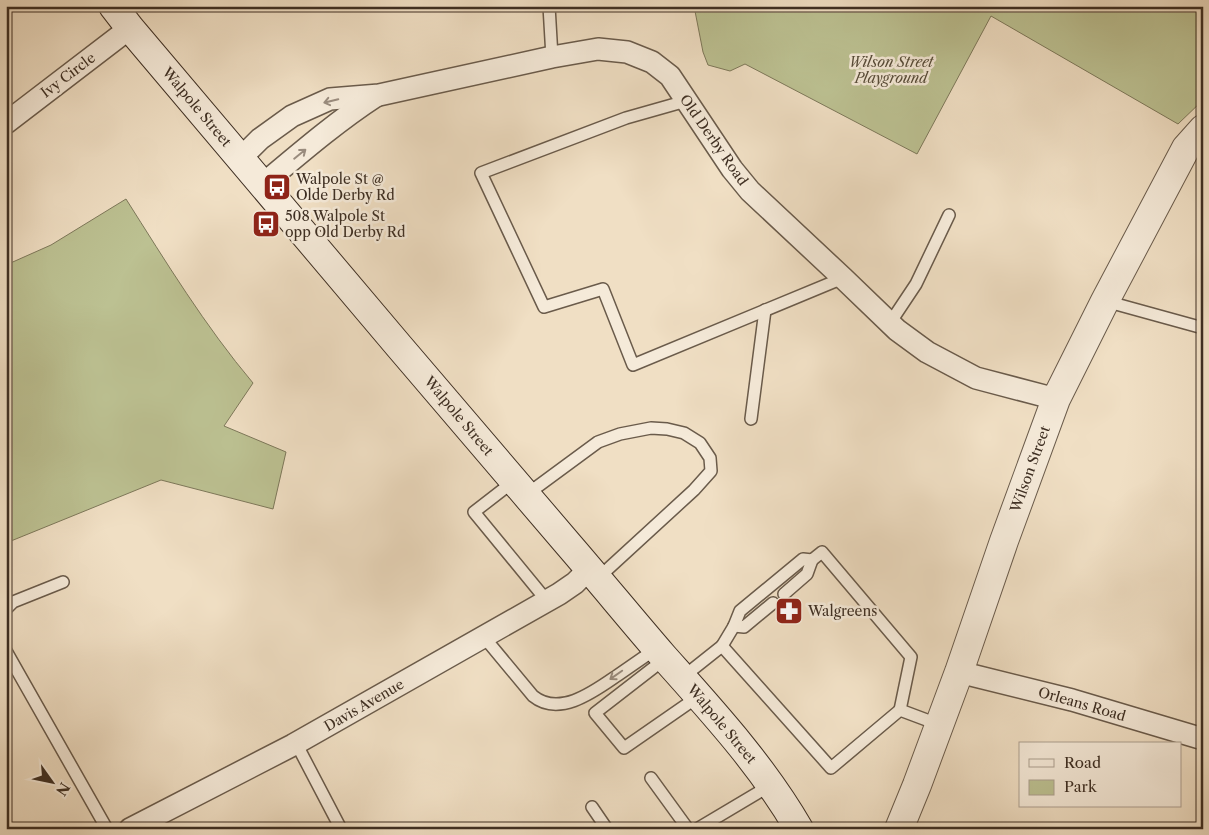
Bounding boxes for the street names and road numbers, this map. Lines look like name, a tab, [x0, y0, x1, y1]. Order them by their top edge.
street label: Ivy Circle	[37, 49, 99, 101]
street label: Walpole Street	[158, 63, 236, 150]
street label: Old Derby Road	[676, 91, 752, 189]
street label: Walpole Street	[420, 372, 498, 459]
street label: Wilson Street	[1006, 423, 1054, 516]
street label: Davis Avenue	[321, 675, 407, 735]
street label: Walpole Street	[683, 680, 761, 767]
street label: Orleans Road	[1036, 683, 1128, 725]

